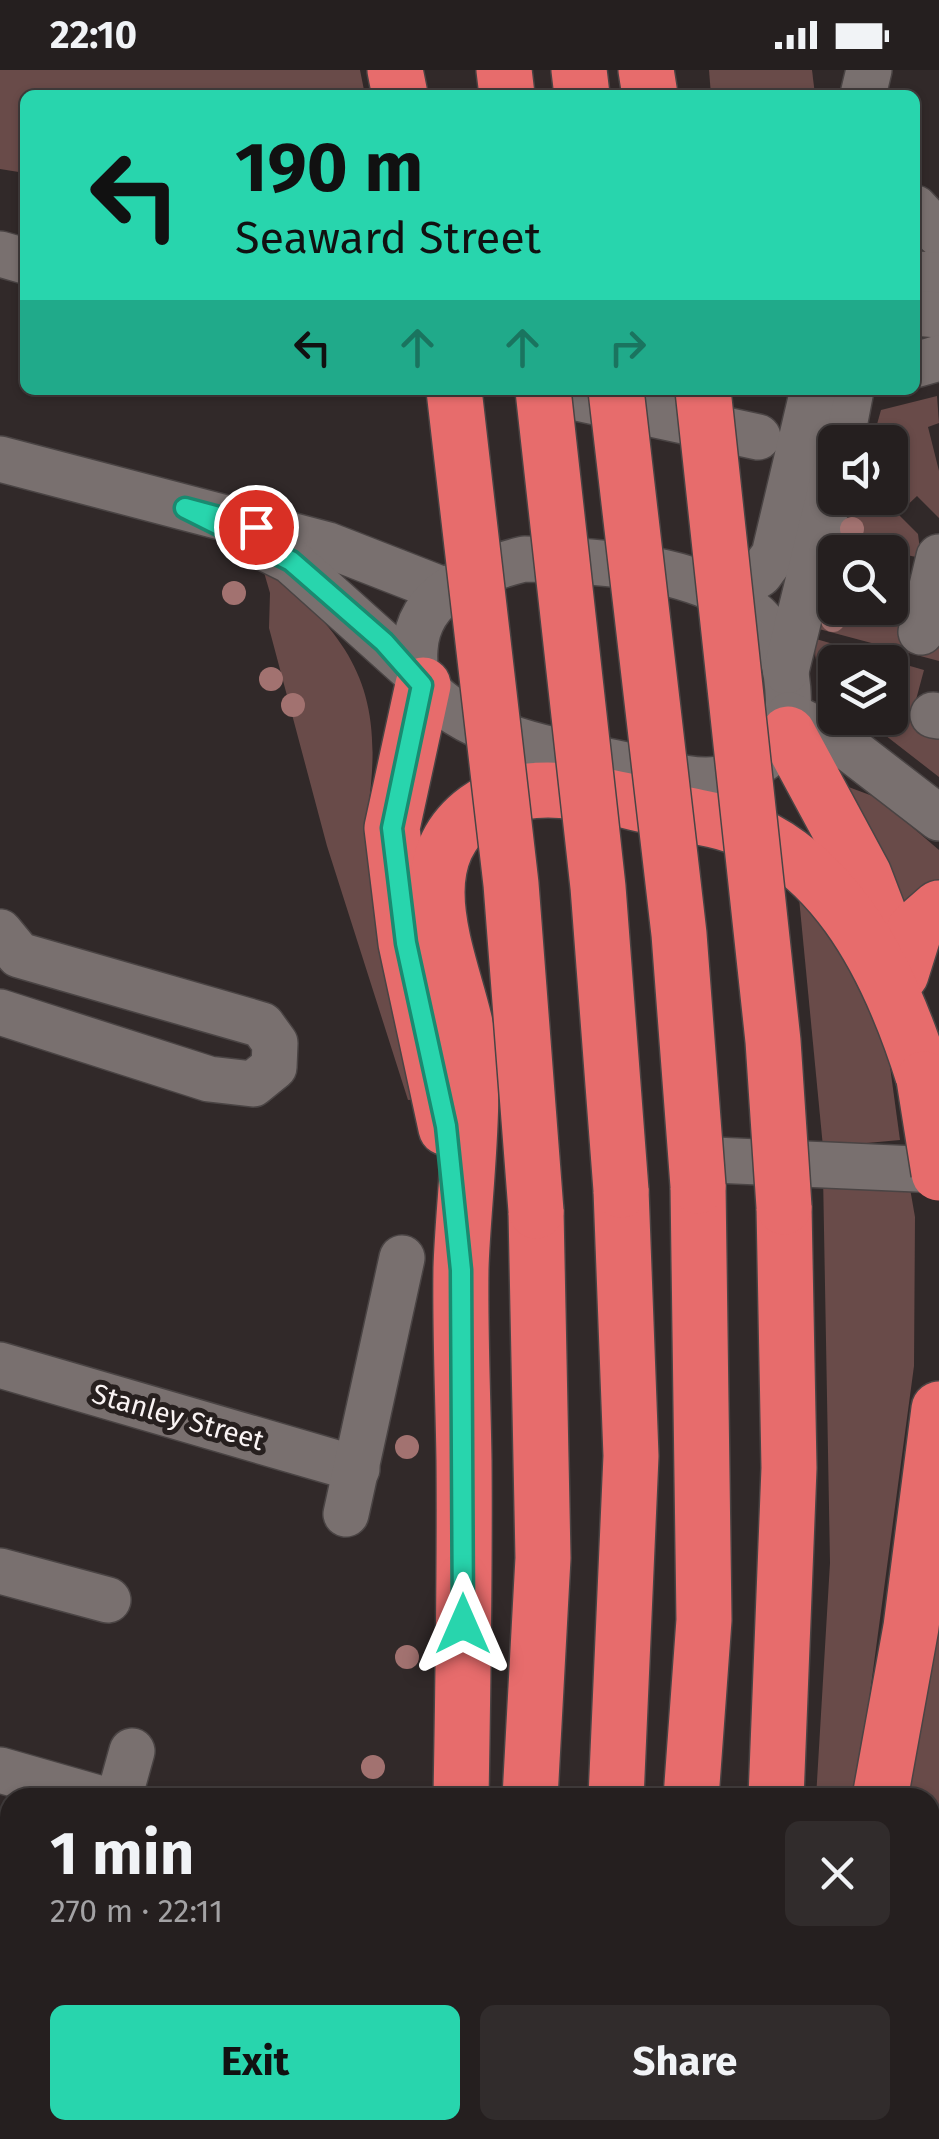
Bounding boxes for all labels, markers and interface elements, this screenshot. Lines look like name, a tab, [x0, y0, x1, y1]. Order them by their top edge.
text: 22:10	[50, 12, 137, 58]
text: 190 m	[235, 126, 423, 210]
icon: left	[70, 130, 200, 260]
text: Seaward Street	[235, 211, 541, 265]
icon: left	[285, 320, 340, 375]
icon: ahead	[390, 320, 445, 375]
icon: ahead	[495, 320, 550, 375]
icon: right	[600, 320, 655, 375]
map controls	[818, 425, 908, 735]
button: sound	[818, 425, 908, 515]
pin	[214, 485, 299, 570]
icon: arrive	[229, 500, 284, 555]
button: search	[818, 535, 908, 625]
button: layers	[818, 645, 908, 735]
street label: Stanley Street	[88, 1377, 269, 1458]
position arrow	[411, 1572, 515, 1676]
text: 1 min	[50, 1818, 194, 1890]
button: close	[785, 1821, 890, 1926]
text: 270 m · 22:11	[50, 1892, 223, 1930]
button: Exit	[50, 2005, 460, 2120]
button: Share	[480, 2005, 890, 2120]

